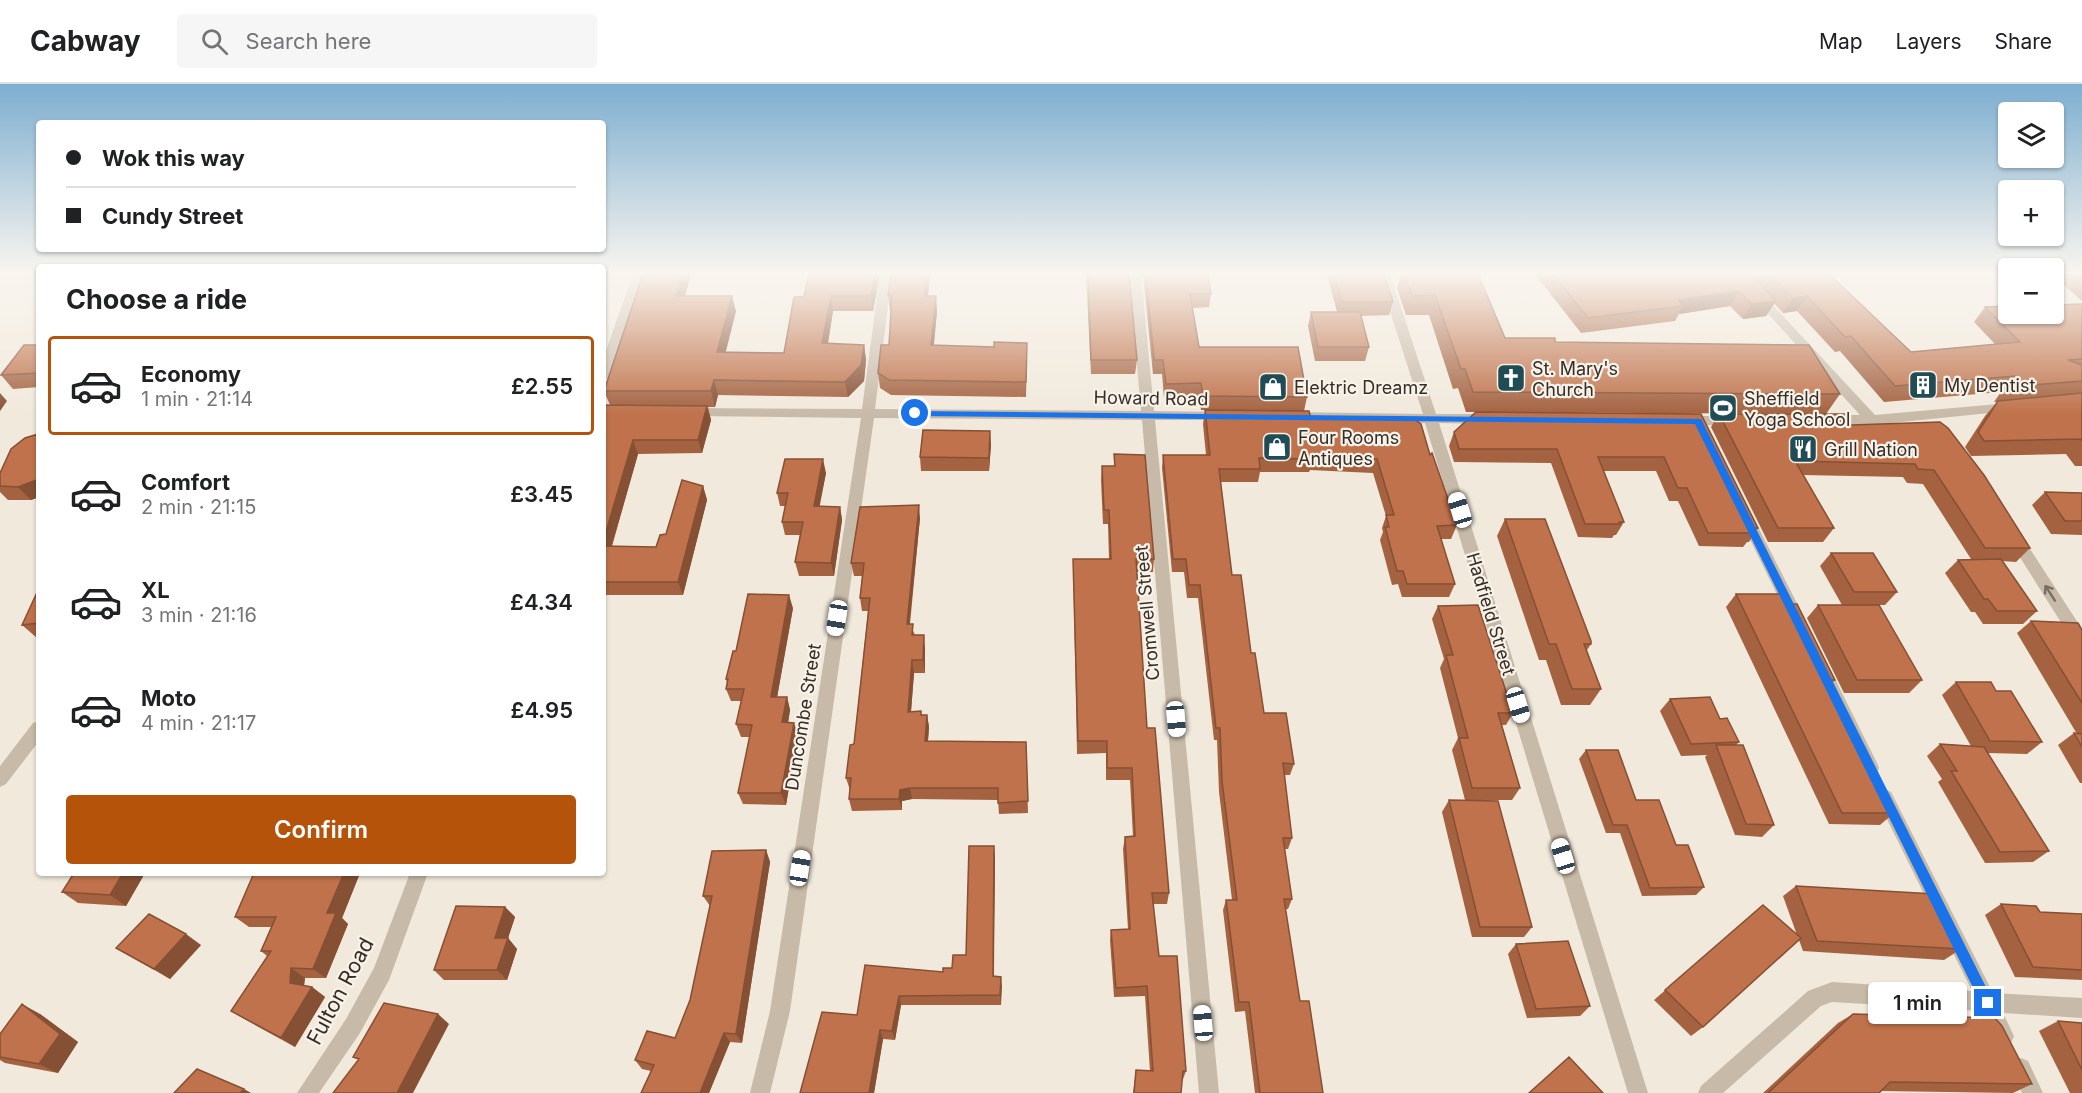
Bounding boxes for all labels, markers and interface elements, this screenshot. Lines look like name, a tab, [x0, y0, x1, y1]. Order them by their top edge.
search box	[177, 14, 597, 68]
text: Cabway	[30, 24, 141, 58]
icon: search	[198, 25, 231, 58]
text: Search here	[246, 28, 371, 54]
text: Map	[1819, 29, 1863, 54]
text: Layers	[1896, 29, 1962, 54]
text: Share	[1995, 29, 2052, 54]
map controls	[1998, 102, 2064, 324]
button: layers	[1998, 102, 2064, 168]
text: Wok this way	[102, 145, 245, 171]
button: +	[1998, 180, 2064, 246]
text: Cundy Street	[102, 203, 243, 229]
button: −	[1998, 258, 2064, 324]
text: Choose a ride	[66, 283, 247, 316]
place label: St. Mary's Church	[1532, 358, 1618, 400]
icon: car	[69, 359, 123, 413]
text: Economy	[141, 361, 241, 387]
church icon: St. Mary's Church	[1495, 362, 1527, 394]
building icon: My Dentist	[1907, 369, 1939, 401]
shop icon: Elektric Dreamz	[1257, 371, 1289, 403]
text: £2.55	[511, 373, 573, 399]
place label: My Dentist	[1944, 375, 2035, 396]
place label: Elektric Dreamz	[1294, 377, 1428, 398]
text: 1 min · 21:14	[141, 387, 253, 411]
street label: Howard Road	[1093, 387, 1209, 409]
place label: Sheffield Yoga School	[1744, 388, 1850, 430]
sports icon: Sheffield Yoga School	[1707, 392, 1739, 424]
route start	[901, 399, 928, 426]
place label: Four Rooms Antiques	[1298, 427, 1399, 469]
shop icon: Four Rooms Antiques	[1261, 431, 1293, 463]
restaurant icon: Grill Nation	[1787, 433, 1819, 465]
place label: Grill Nation	[1824, 439, 1918, 460]
icon: car	[69, 467, 123, 521]
text: Comfort	[141, 469, 230, 495]
text: £3.45	[510, 481, 573, 507]
car	[1446, 490, 1474, 530]
text: 2 min · 21:15	[141, 495, 256, 519]
street label: Cromwell Street	[1131, 544, 1163, 681]
street label: Hadfield Street	[1462, 550, 1520, 678]
icon: car	[69, 575, 123, 629]
text: XL	[141, 577, 170, 603]
one-way arrow	[2044, 584, 2057, 601]
text: £4.34	[510, 589, 573, 615]
car	[825, 599, 849, 637]
text: 3 min · 21:16	[141, 603, 257, 627]
street label: Duncombe Street	[781, 642, 825, 792]
icon: car	[69, 683, 123, 737]
text: Moto	[141, 685, 196, 711]
car	[1504, 685, 1532, 725]
text: £4.95	[511, 697, 573, 723]
car	[1165, 700, 1187, 738]
text: 4 min · 21:17	[141, 711, 256, 735]
button: Confirm	[66, 795, 576, 864]
car	[1549, 836, 1577, 876]
car	[788, 849, 812, 887]
street label: Fulton Road	[301, 933, 379, 1049]
callout: 1 min	[1868, 982, 1967, 1024]
route end	[1974, 989, 2001, 1016]
text: 1 min	[1893, 991, 1942, 1015]
car	[1192, 1004, 1214, 1042]

